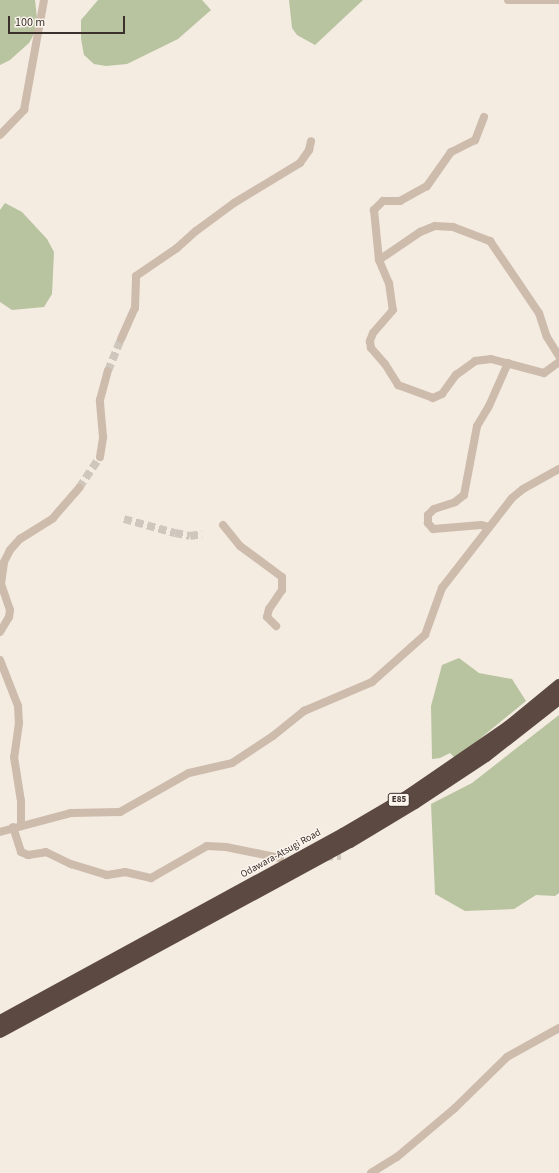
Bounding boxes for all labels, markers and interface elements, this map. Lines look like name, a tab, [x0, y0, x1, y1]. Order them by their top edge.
scale bar	[10, 8, 127, 34]
text: 100 m	[15, 14, 45, 31]
road number: E85	[387, 793, 411, 807]
street label: Odawara-Atsugi Road	[239, 827, 323, 881]

